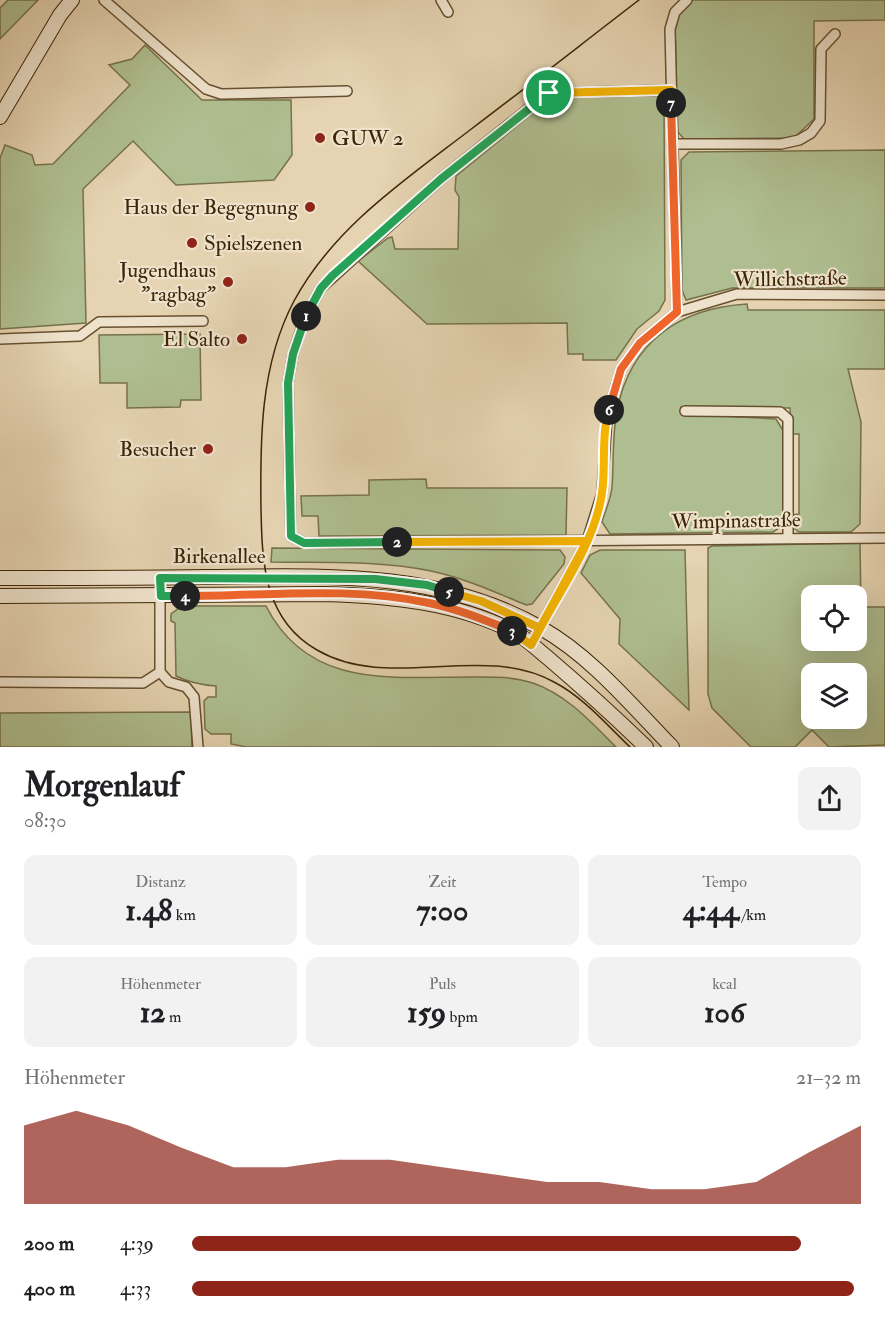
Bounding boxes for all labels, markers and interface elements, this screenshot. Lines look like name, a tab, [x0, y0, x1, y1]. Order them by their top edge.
pin	[523, 67, 574, 118]
icon: arrive	[532, 76, 565, 109]
pin: 7	[656, 88, 686, 118]
text: 7	[667, 93, 675, 113]
place label: GUW 2	[332, 125, 404, 152]
marker: GUW 2	[313, 131, 327, 145]
place label: Haus der Begegnung	[124, 194, 299, 221]
marker: Haus der Begegnung	[303, 200, 317, 214]
place label: Spielszenen	[204, 230, 303, 257]
marker: Spielszenen	[185, 236, 199, 250]
place label: Jugendhaus "ragbag"	[118, 257, 216, 308]
street label: Willichstraße	[732, 265, 847, 294]
marker: Jugendhaus "ragbag"	[221, 275, 235, 289]
pin: 1	[291, 301, 321, 331]
text: 1	[303, 306, 309, 326]
place label: El Salto	[163, 326, 230, 353]
marker: El Salto	[235, 332, 249, 346]
pin: 6	[594, 395, 624, 425]
text: 6	[605, 400, 613, 420]
place label: Besucher	[119, 436, 196, 463]
marker: Besucher	[201, 442, 215, 456]
street label: Wimpinastraße	[670, 506, 801, 536]
pin: 2	[382, 527, 412, 557]
text: 2	[393, 532, 401, 552]
street label: Birkenallee	[172, 543, 266, 570]
pin: 5	[434, 577, 464, 607]
pin: 4	[170, 581, 200, 611]
text: 5	[445, 582, 453, 602]
map controls	[801, 585, 867, 729]
button: locate	[801, 585, 867, 651]
text: 4	[181, 586, 189, 606]
pin: 3	[497, 616, 527, 646]
text: 3	[509, 621, 515, 641]
button: layers	[801, 663, 867, 729]
text: Morgenlauf	[24, 765, 180, 806]
button: share	[798, 767, 861, 830]
text: 08:30	[24, 808, 67, 833]
text: Distanz	[135, 872, 186, 892]
text: Zeit	[428, 872, 457, 892]
text: Tempo	[702, 872, 747, 892]
text: 1.48	[125, 892, 172, 929]
text: 7:00	[417, 892, 468, 929]
text: 4:44	[683, 892, 739, 929]
text: km	[172, 905, 196, 925]
text: /km	[739, 905, 766, 925]
text: Höhenmeter	[120, 974, 201, 994]
text: Puls	[429, 974, 456, 994]
text: kcal	[712, 974, 737, 994]
text: 12	[140, 994, 166, 1031]
text: 159	[407, 994, 446, 1031]
text: 106	[704, 994, 745, 1031]
text: m	[166, 1007, 181, 1027]
text: bpm	[446, 1007, 478, 1027]
text: Höhenmeter	[24, 1065, 125, 1090]
text: 21–32 m	[796, 1065, 861, 1090]
text: 200 m	[24, 1231, 74, 1256]
text: 4:39	[120, 1231, 154, 1256]
text: 400 m	[24, 1276, 75, 1301]
text: 4:33	[120, 1276, 151, 1301]

